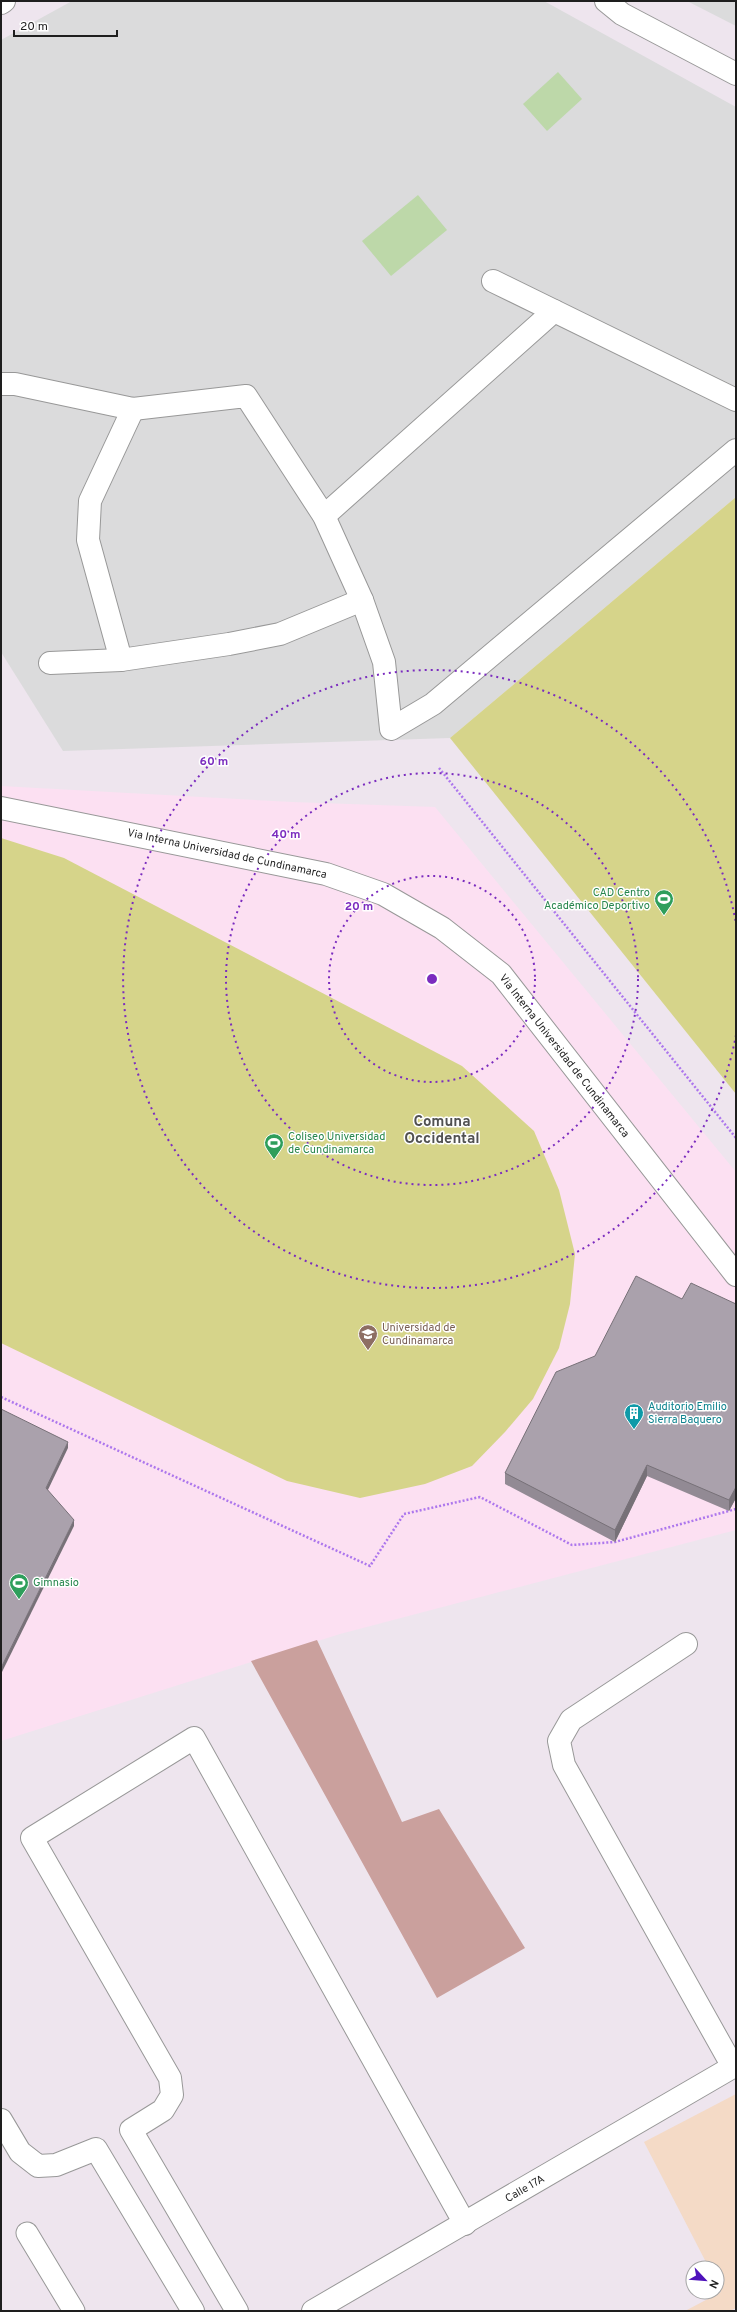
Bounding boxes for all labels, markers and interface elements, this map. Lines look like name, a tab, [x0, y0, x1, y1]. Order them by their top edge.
scale bar	[14, 12, 117, 38]
text: 20 m	[20, 19, 48, 35]
text: 60 m	[200, 754, 228, 770]
street label: Via Interna Universidad de Cundinamarca	[126, 826, 328, 882]
text: 40 m	[271, 827, 301, 843]
place label: CAD Centro Académico Deportivo	[544, 886, 650, 913]
sports icon: CAD Centro Académico Deportivo	[653, 888, 675, 916]
text: 20 m	[345, 899, 373, 915]
street label: Via Interna Universidad de Cundinamarca	[496, 971, 632, 1141]
centre of rings	[425, 972, 439, 986]
district label: Comuna Occidental	[404, 1113, 480, 1149]
place label: Coliseo Universidad de Cundinamarca	[288, 1130, 385, 1157]
sports icon: Coliseo Universidad de Cundinamarca	[263, 1132, 285, 1160]
place label: Universidad de Cundinamarca	[382, 1321, 455, 1348]
school or university icon: Universidad de Cundinamarca	[357, 1323, 379, 1351]
place label: Auditorio Emilio Sierra Baquero	[648, 1400, 727, 1427]
building icon: Auditorio Emilio Sierra Baquero	[623, 1402, 645, 1430]
sports icon: Gimnasio	[8, 1572, 30, 1600]
place label: Gimnasio	[33, 1576, 79, 1590]
street label: Calle 17A	[503, 2172, 547, 2206]
north arrow	[685, 2260, 725, 2300]
text: N	[705, 2277, 721, 2291]

